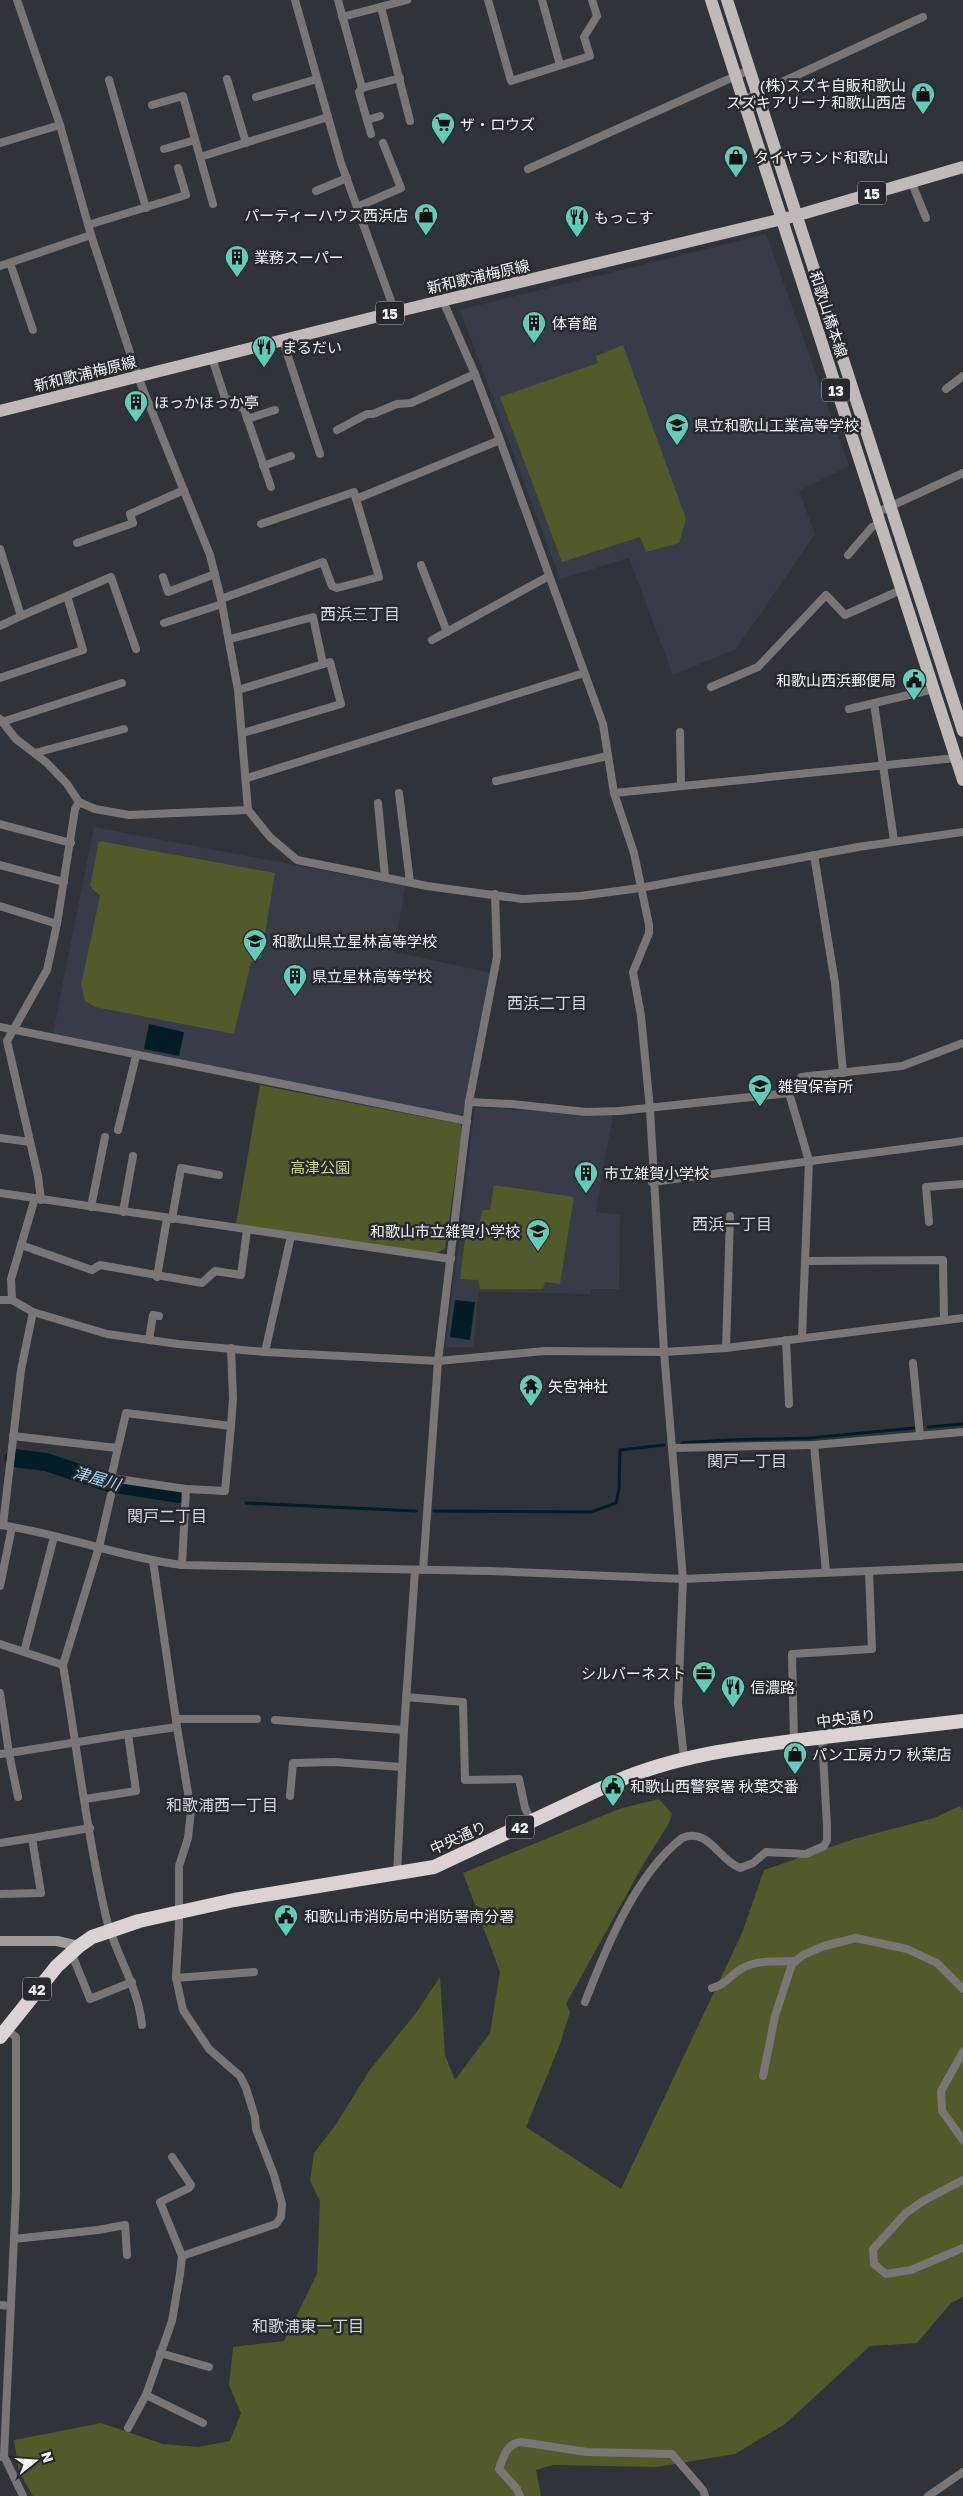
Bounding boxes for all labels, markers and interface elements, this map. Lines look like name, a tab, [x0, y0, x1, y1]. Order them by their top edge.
place label: (株)スズキ自販和歌山 スズキアリーナ和歌山西店	[726, 76, 906, 111]
shop icon: (株)スズキ自販和歌山 スズキアリーナ和歌山西店	[910, 81, 936, 115]
supermarket icon: ザ・ロウズ	[430, 111, 456, 145]
place label: ザ・ロウズ	[460, 115, 535, 133]
shop icon: タイヤランド和歌山	[723, 144, 749, 178]
place label: タイヤランド和歌山	[754, 148, 889, 166]
road number: 15	[858, 182, 886, 204]
shop icon: パーティーハウス西浜店	[413, 202, 439, 236]
restaurant icon: もっこす	[564, 204, 590, 238]
place label: パーティーハウス西浜店	[244, 206, 408, 224]
place label: もっこす	[594, 208, 654, 226]
building icon: 業務スーパー	[224, 244, 250, 278]
place label: 業務スーパー	[254, 248, 344, 266]
street label: 新和歌浦梅原線	[425, 255, 531, 297]
street label: 和歌山橋本線	[807, 268, 851, 360]
road number: 15	[376, 302, 404, 324]
building icon: 体育館	[521, 310, 547, 344]
place label: 体育館	[552, 314, 597, 332]
restaurant icon: まるだい	[251, 334, 277, 368]
place label: まるだい	[282, 338, 342, 356]
street label: 新和歌浦梅原線	[32, 352, 138, 394]
road number: 13	[822, 378, 850, 402]
building icon: ほっかほっか亭	[123, 389, 149, 423]
place label: ほっかほっか亭	[154, 393, 259, 411]
school or university icon: 県立和歌山工業高等学校	[664, 412, 690, 446]
place label: 県立和歌山工業高等学校	[694, 416, 859, 434]
district label: 西浜三丁目	[320, 604, 400, 624]
public building icon: 和歌山西浜郵便局	[901, 667, 927, 701]
place label: 和歌山西浜郵便局	[776, 671, 896, 689]
school or university icon: 和歌山県立星林高等学校	[242, 928, 268, 962]
place label: 和歌山県立星林高等学校	[272, 932, 437, 950]
building icon: 県立星林高等学校	[282, 963, 308, 997]
place label: 県立星林高等学校	[312, 967, 432, 985]
district label: 西浜二丁目	[507, 993, 587, 1013]
school or university icon: 雑賀保育所	[747, 1073, 773, 1107]
place label: 雑賀保育所	[778, 1077, 853, 1095]
park label: 高津公園	[290, 1158, 350, 1176]
building icon: 市立雑賀小学校	[573, 1160, 599, 1194]
place label: 市立雑賀小学校	[604, 1164, 709, 1182]
district label: 西浜一丁目	[692, 1214, 772, 1234]
school or university icon: 和歌山市立雑賀小学校	[525, 1218, 551, 1252]
place label: 和歌山市立雑賀小学校	[370, 1222, 520, 1240]
temple icon: 矢宮神社	[518, 1373, 544, 1407]
place label: 矢宮神社	[548, 1377, 608, 1395]
district label: 関戸一丁目	[707, 1451, 787, 1471]
water label: 津屋川	[71, 1462, 125, 1495]
district label: 関戸二丁目	[127, 1506, 207, 1526]
office icon: シルバーネスト	[691, 1660, 717, 1694]
place label: シルバーネスト	[581, 1664, 686, 1682]
restaurant icon: 信濃路	[720, 1674, 746, 1708]
place label: 信濃路	[750, 1678, 795, 1696]
street label: 中央通り	[815, 1705, 877, 1731]
shop icon: パン工房カワ 秋葉店	[782, 1741, 808, 1775]
place label: パン工房カワ 秋葉店	[812, 1745, 952, 1763]
public building icon: 和歌山西警察署 秋葉交番	[600, 1773, 626, 1807]
place label: 和歌山西警察署 秋葉交番	[630, 1777, 799, 1795]
district label: 和歌浦西一丁目	[166, 1795, 278, 1815]
road number: 42	[506, 1815, 534, 1838]
street label: 中央通り	[427, 1817, 489, 1857]
public building icon: 和歌山市消防局中消防署南分署	[273, 1903, 299, 1937]
place label: 和歌山市消防局中消防署南分署	[304, 1907, 514, 1925]
road number: 42	[23, 1978, 51, 2000]
district label: 和歌浦東一丁目	[252, 2316, 364, 2336]
north arrow	[10, 2436, 60, 2486]
text: N	[38, 2449, 58, 2465]

